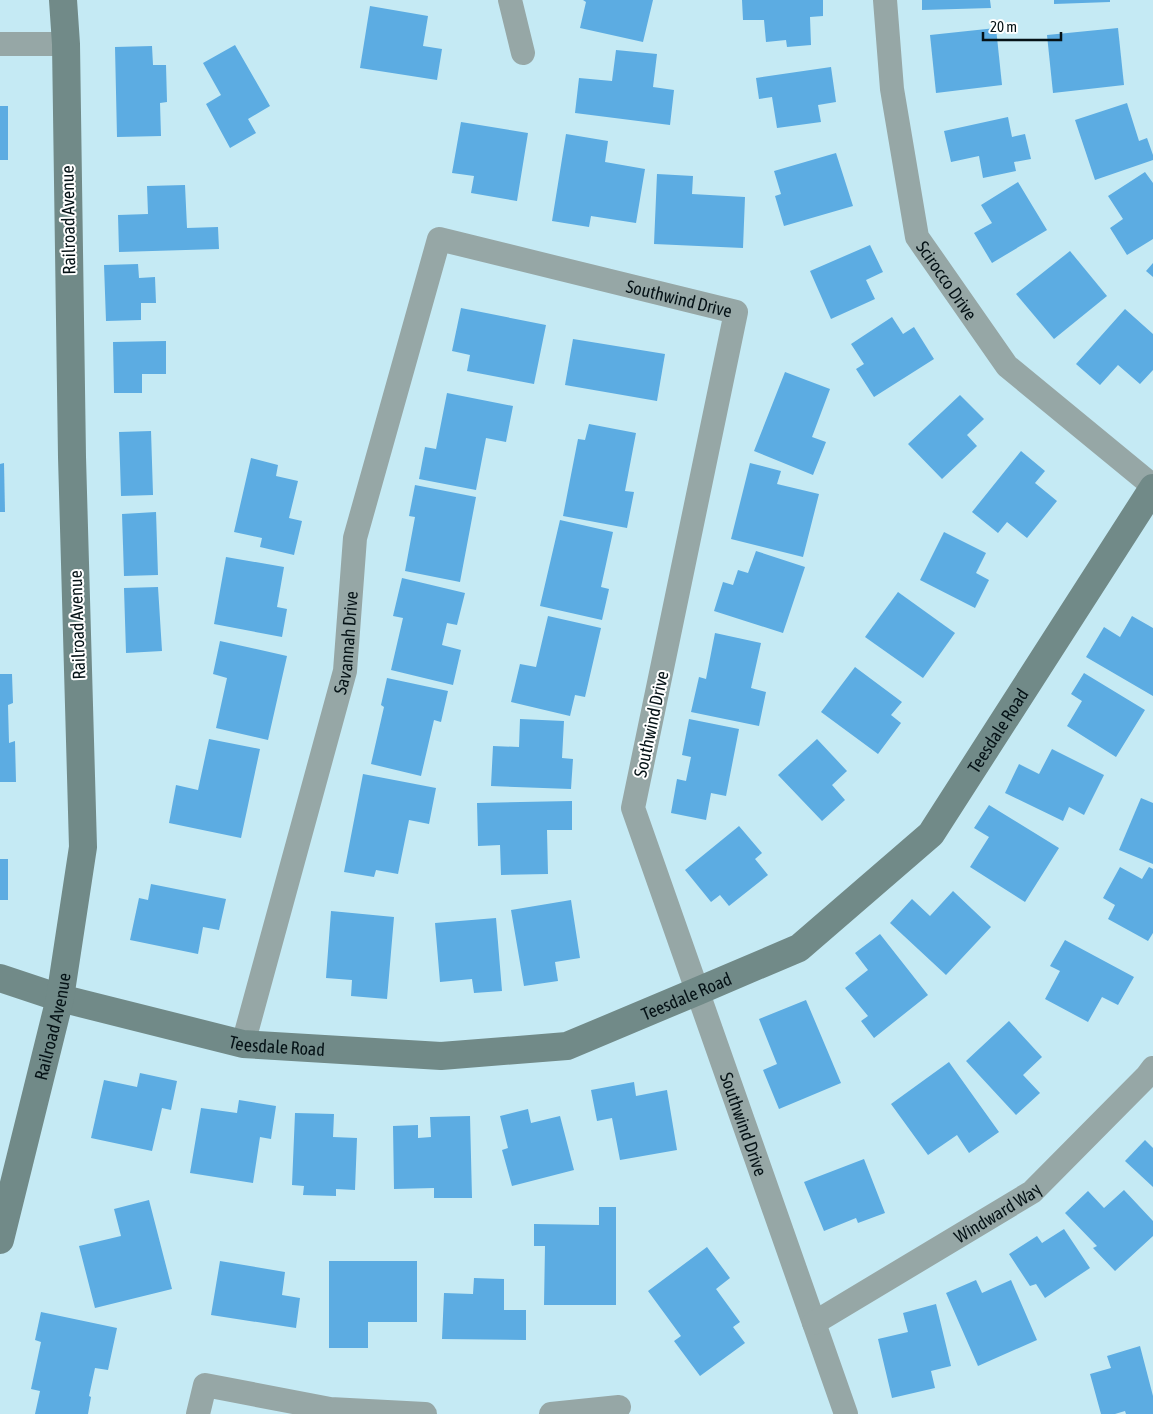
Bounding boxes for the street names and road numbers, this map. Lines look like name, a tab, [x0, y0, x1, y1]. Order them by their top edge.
street label: Railroad Avenue	[57, 165, 79, 275]
street label: Scirocco Drive	[912, 237, 982, 324]
street label: Southwind Drive	[624, 275, 734, 321]
street label: Railroad Avenue	[65, 570, 89, 680]
street label: Savannah Drive	[329, 590, 361, 696]
street label: Southwind Drive	[629, 669, 673, 779]
street label: Teesdale Road	[963, 684, 1032, 777]
street label: Teesdale Road	[638, 968, 735, 1024]
street label: Railroad Avenue	[30, 971, 74, 1082]
street label: Teesdale Road	[227, 1030, 326, 1059]
street label: Southwind Drive	[716, 1069, 772, 1179]
street label: Windward Way	[950, 1178, 1046, 1247]

